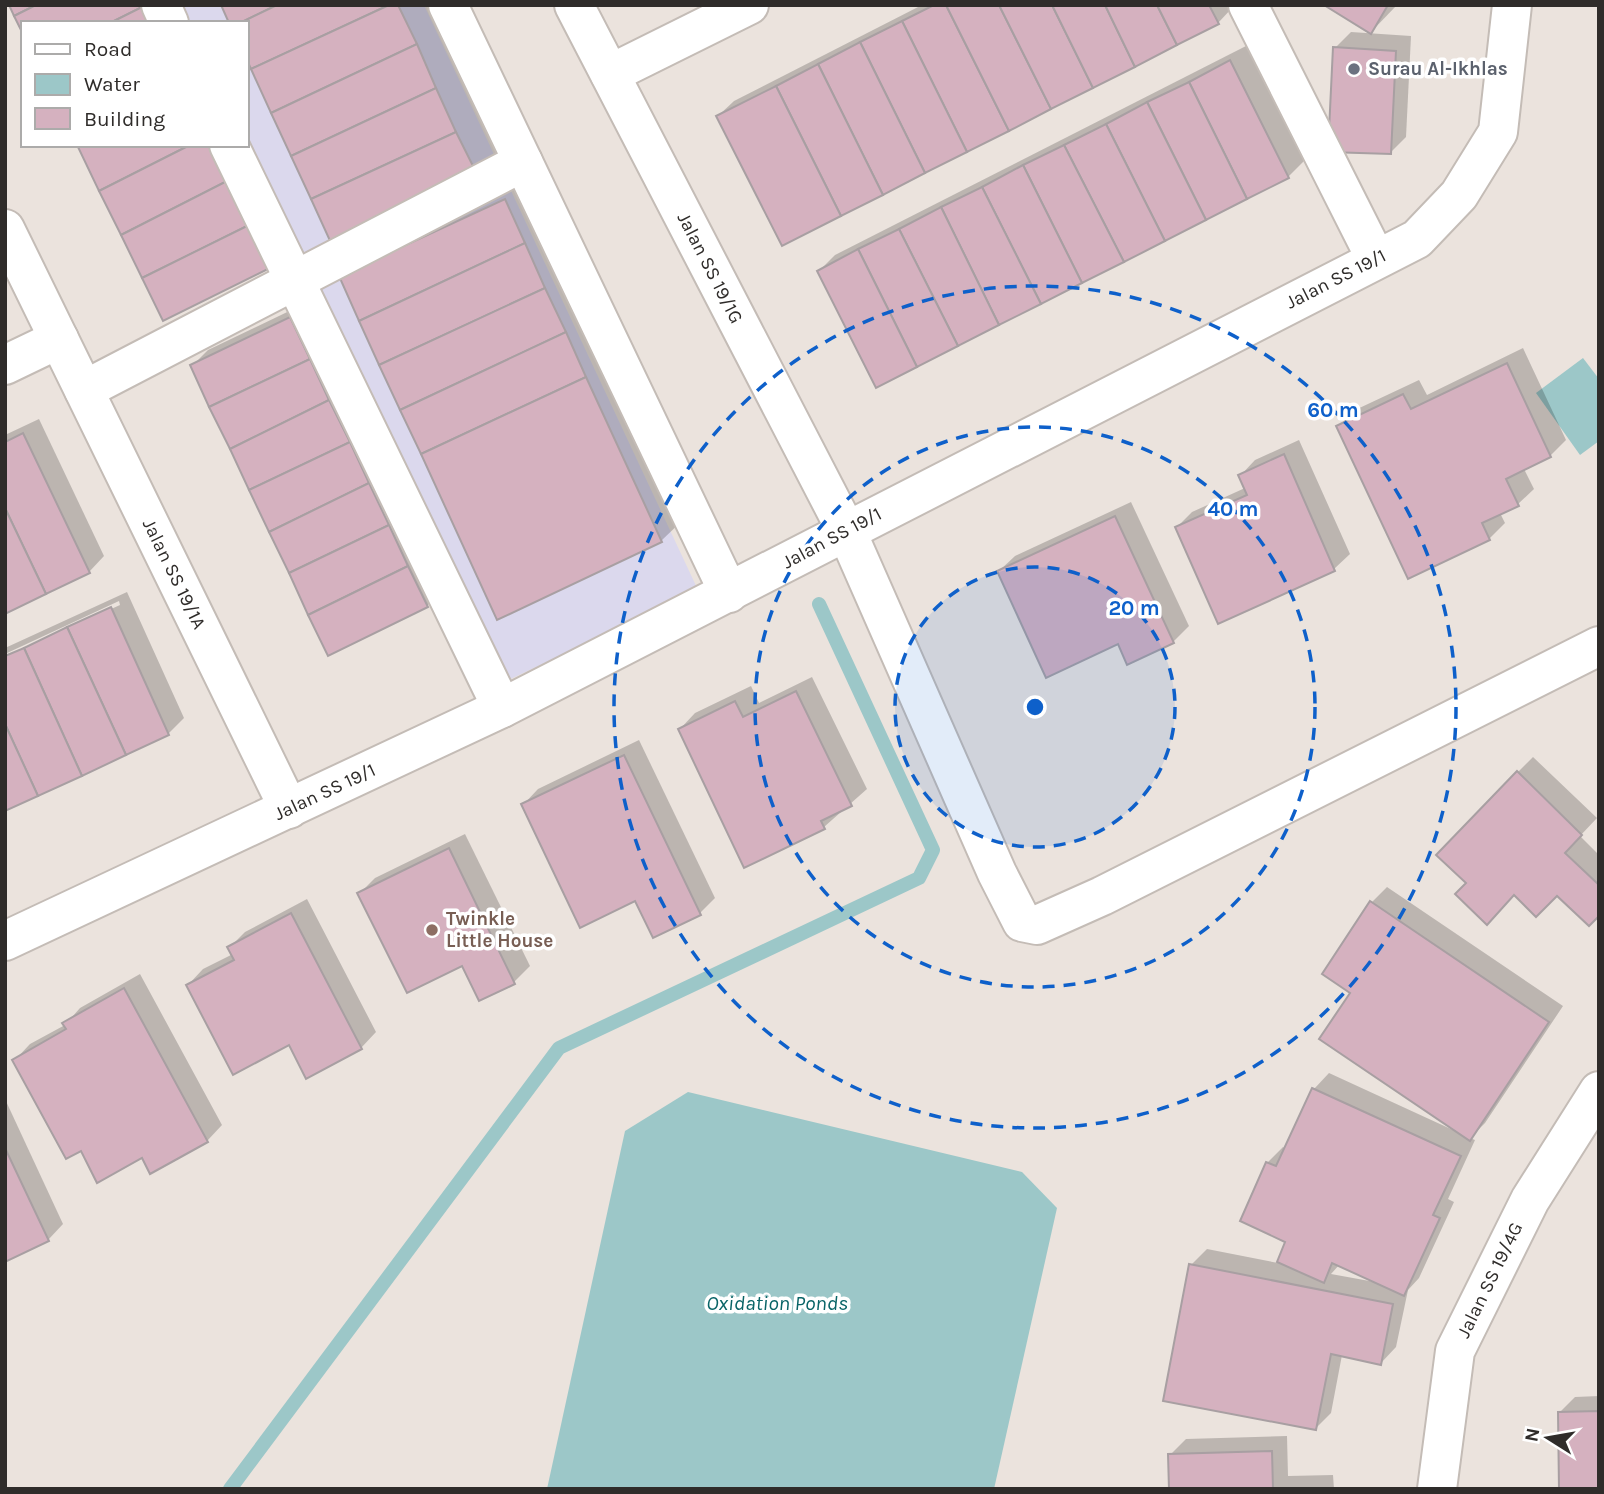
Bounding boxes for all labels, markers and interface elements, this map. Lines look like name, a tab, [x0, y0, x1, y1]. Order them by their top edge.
legend	[21, 21, 248, 147]
text: Road	[84, 37, 132, 61]
place label: Surau Al-Ikhlas	[1368, 58, 1508, 80]
marker: Surau Al-Ikhlas	[1346, 61, 1362, 77]
text: Water	[84, 72, 140, 96]
text: Building	[84, 107, 165, 131]
street label: Jalan SS 19/1G	[673, 209, 747, 327]
street label: Jalan SS 19/1	[1282, 244, 1390, 314]
text: 60 m	[1307, 398, 1359, 422]
text: 40 m	[1207, 497, 1259, 521]
street label: Jalan SS 19/1	[779, 503, 885, 573]
street label: Jalan SS 19/1A	[138, 515, 210, 633]
text: 20 m	[1108, 596, 1160, 620]
centre of rings	[1023, 695, 1047, 719]
street label: Jalan SS 19/1	[271, 759, 379, 825]
place label: Twinkle Little House	[446, 908, 553, 952]
marker: Twinkle Little House	[424, 922, 440, 938]
street label: Jalan SS 19/4G	[1453, 1219, 1527, 1341]
water label: Oxidation Ponds	[706, 1291, 848, 1315]
north arrow	[1513, 1403, 1583, 1473]
text: N	[1520, 1426, 1544, 1444]

